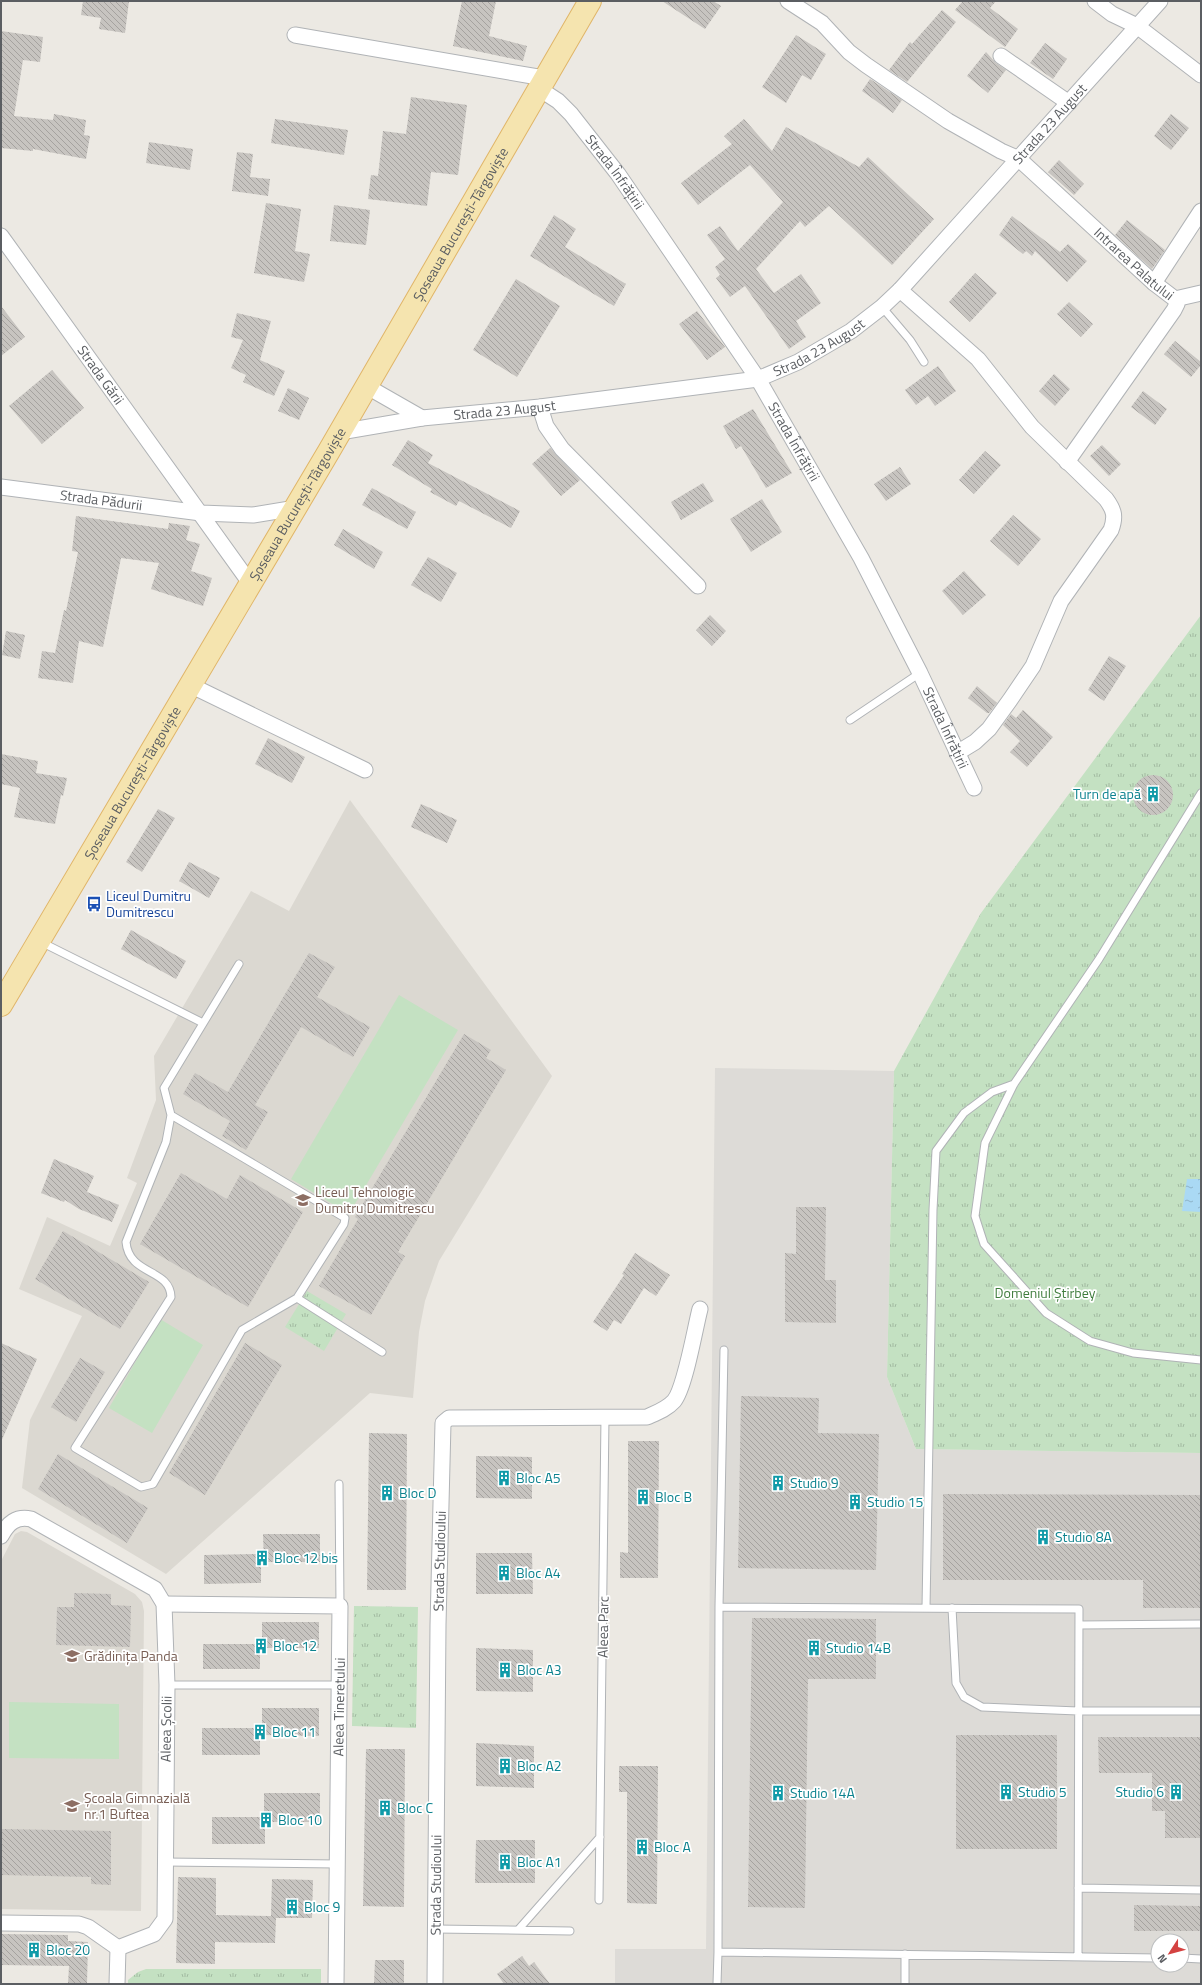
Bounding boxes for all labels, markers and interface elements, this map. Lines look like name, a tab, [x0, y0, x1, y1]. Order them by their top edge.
street label: Strada 23 August	[1007, 78, 1091, 168]
street label: Strada Înfrățirii	[581, 130, 650, 213]
street label: Șoseaua București-Târgoviște	[407, 143, 513, 305]
street label: Intrarea Palatului	[1090, 222, 1179, 305]
street label: Strada 23 August	[770, 313, 869, 381]
street label: Strada Gării	[73, 341, 130, 409]
street label: Strada 23 August	[452, 394, 557, 425]
street label: Strada Înfrățirii	[763, 398, 826, 485]
street label: Șoseaua București-Târgoviște	[243, 423, 351, 585]
street label: Strada Pădurii	[59, 484, 144, 515]
street label: Strada Înfrățirii	[918, 683, 974, 772]
street label: Șoseaua București-Târgoviște	[78, 702, 186, 863]
place label: Turn de apă	[1073, 783, 1141, 804]
building icon: Turn de apă	[1144, 785, 1162, 803]
place label: Liceul Dumitru Dumitrescu	[106, 885, 191, 922]
bus stop icon: Liceul Dumitru Dumitrescu	[85, 895, 103, 913]
place label: Liceul Tehnologic Dumitru Dumitrescu	[315, 1181, 434, 1218]
school or university icon: Liceul Tehnologic Dumitru Dumitrescu	[294, 1191, 312, 1209]
park label: Domeniul Știrbey	[995, 1282, 1096, 1303]
place label: Bloc A5	[516, 1467, 561, 1488]
building icon: Bloc A5	[495, 1469, 513, 1487]
place label: Studio 9	[790, 1472, 839, 1493]
building icon: Studio 9	[769, 1474, 787, 1492]
place label: Bloc D	[399, 1482, 436, 1503]
building icon: Bloc D	[378, 1484, 396, 1502]
place label: Bloc B	[655, 1486, 692, 1507]
building icon: Bloc B	[634, 1488, 652, 1506]
place label: Studio 15	[867, 1491, 924, 1512]
building icon: Studio 15	[846, 1493, 864, 1511]
street label: Strada Studioului	[427, 1510, 451, 1612]
place label: Studio 8A	[1055, 1526, 1113, 1547]
building icon: Studio 8A	[1034, 1528, 1052, 1546]
place label: Bloc 12 bis	[274, 1547, 338, 1568]
building icon: Bloc 12 bis	[253, 1549, 271, 1567]
place label: Bloc A4	[516, 1562, 561, 1583]
building icon: Bloc A4	[495, 1564, 513, 1582]
street label: Aleea Parc	[591, 1596, 614, 1658]
place label: Bloc 12	[273, 1635, 317, 1656]
building icon: Bloc 12	[252, 1637, 270, 1655]
place label: Studio 14B	[826, 1637, 891, 1658]
building icon: Studio 14B	[805, 1639, 823, 1657]
place label: Grădiniţa Panda	[84, 1645, 178, 1666]
school or university icon: Grădiniţa Panda	[63, 1647, 81, 1665]
street label: Aleea Tineretului	[327, 1657, 350, 1756]
place label: Bloc A3	[517, 1659, 562, 1680]
building icon: Bloc A3	[496, 1661, 514, 1679]
street label: Aleea Școlii	[154, 1696, 177, 1762]
place label: Bloc 11	[272, 1721, 316, 1742]
building icon: Bloc 11	[251, 1723, 269, 1741]
place label: Bloc A2	[517, 1755, 562, 1776]
building icon: Bloc A2	[496, 1757, 514, 1775]
place label: Studio 5	[1018, 1781, 1067, 1802]
place label: Studio 6	[1115, 1781, 1164, 1802]
place label: Studio 14A	[790, 1782, 855, 1803]
building icon: Studio 5	[997, 1783, 1015, 1801]
building icon: Studio 6	[1167, 1783, 1185, 1801]
building icon: Studio 14A	[769, 1784, 787, 1802]
place label: Școala Gimnazială nr.1 Buftea	[84, 1787, 190, 1824]
school or university icon: Școala Gimnazială nr.1 Buftea	[63, 1797, 81, 1815]
place label: Bloc C	[397, 1797, 433, 1818]
building icon: Bloc C	[376, 1799, 394, 1817]
place label: Bloc 10	[278, 1809, 322, 1830]
building icon: Bloc 10	[257, 1811, 275, 1829]
street label: Strada Studioului	[424, 1835, 446, 1935]
place label: Bloc A	[654, 1836, 691, 1857]
building icon: Bloc A	[633, 1838, 651, 1856]
place label: Bloc A1	[517, 1851, 562, 1872]
building icon: Bloc A1	[496, 1853, 514, 1871]
place label: Bloc 9	[304, 1896, 340, 1917]
building icon: Bloc 9	[283, 1898, 301, 1916]
north arrow	[1150, 1933, 1190, 1973]
place label: Bloc 20	[46, 1939, 90, 1960]
building icon: Bloc 20	[25, 1941, 43, 1959]
text: N	[1153, 1951, 1171, 1967]

